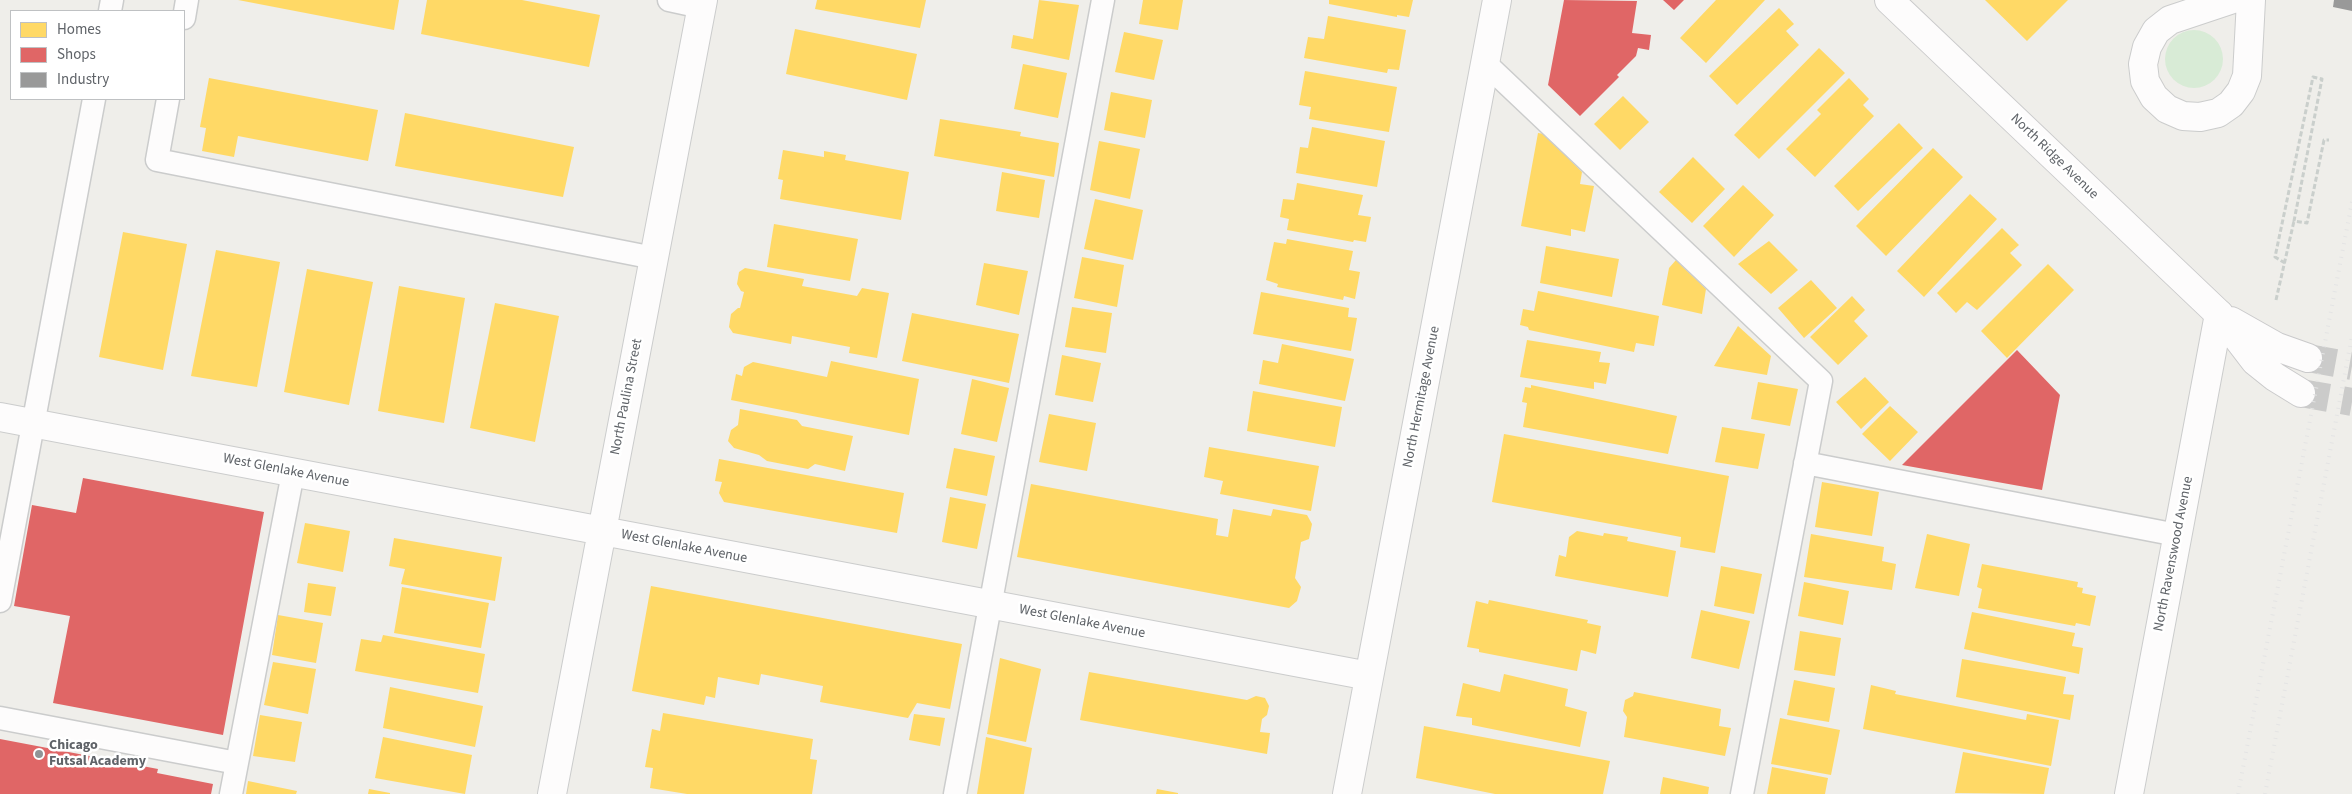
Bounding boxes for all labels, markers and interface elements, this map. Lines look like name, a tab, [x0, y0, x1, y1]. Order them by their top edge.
legend	[10, 10, 185, 100]
text: Homes	[57, 19, 101, 40]
text: Shops	[57, 44, 96, 65]
text: Industry	[57, 69, 109, 90]
street label: North Ridge Avenue	[2007, 111, 2101, 203]
street label: North Hermitage Avenue	[1400, 325, 1444, 469]
street label: North Paulina Street	[607, 337, 647, 457]
street label: West Glenlake Avenue	[222, 451, 350, 491]
street label: North Ravenswood Avenue	[2151, 475, 2197, 633]
street label: West Glenlake Avenue	[620, 527, 748, 567]
street label: West Glenlake Avenue	[1018, 602, 1146, 642]
place label: Chicago Futsal Academy	[49, 738, 146, 770]
marker: Chicago Futsal Academy	[33, 748, 45, 760]

